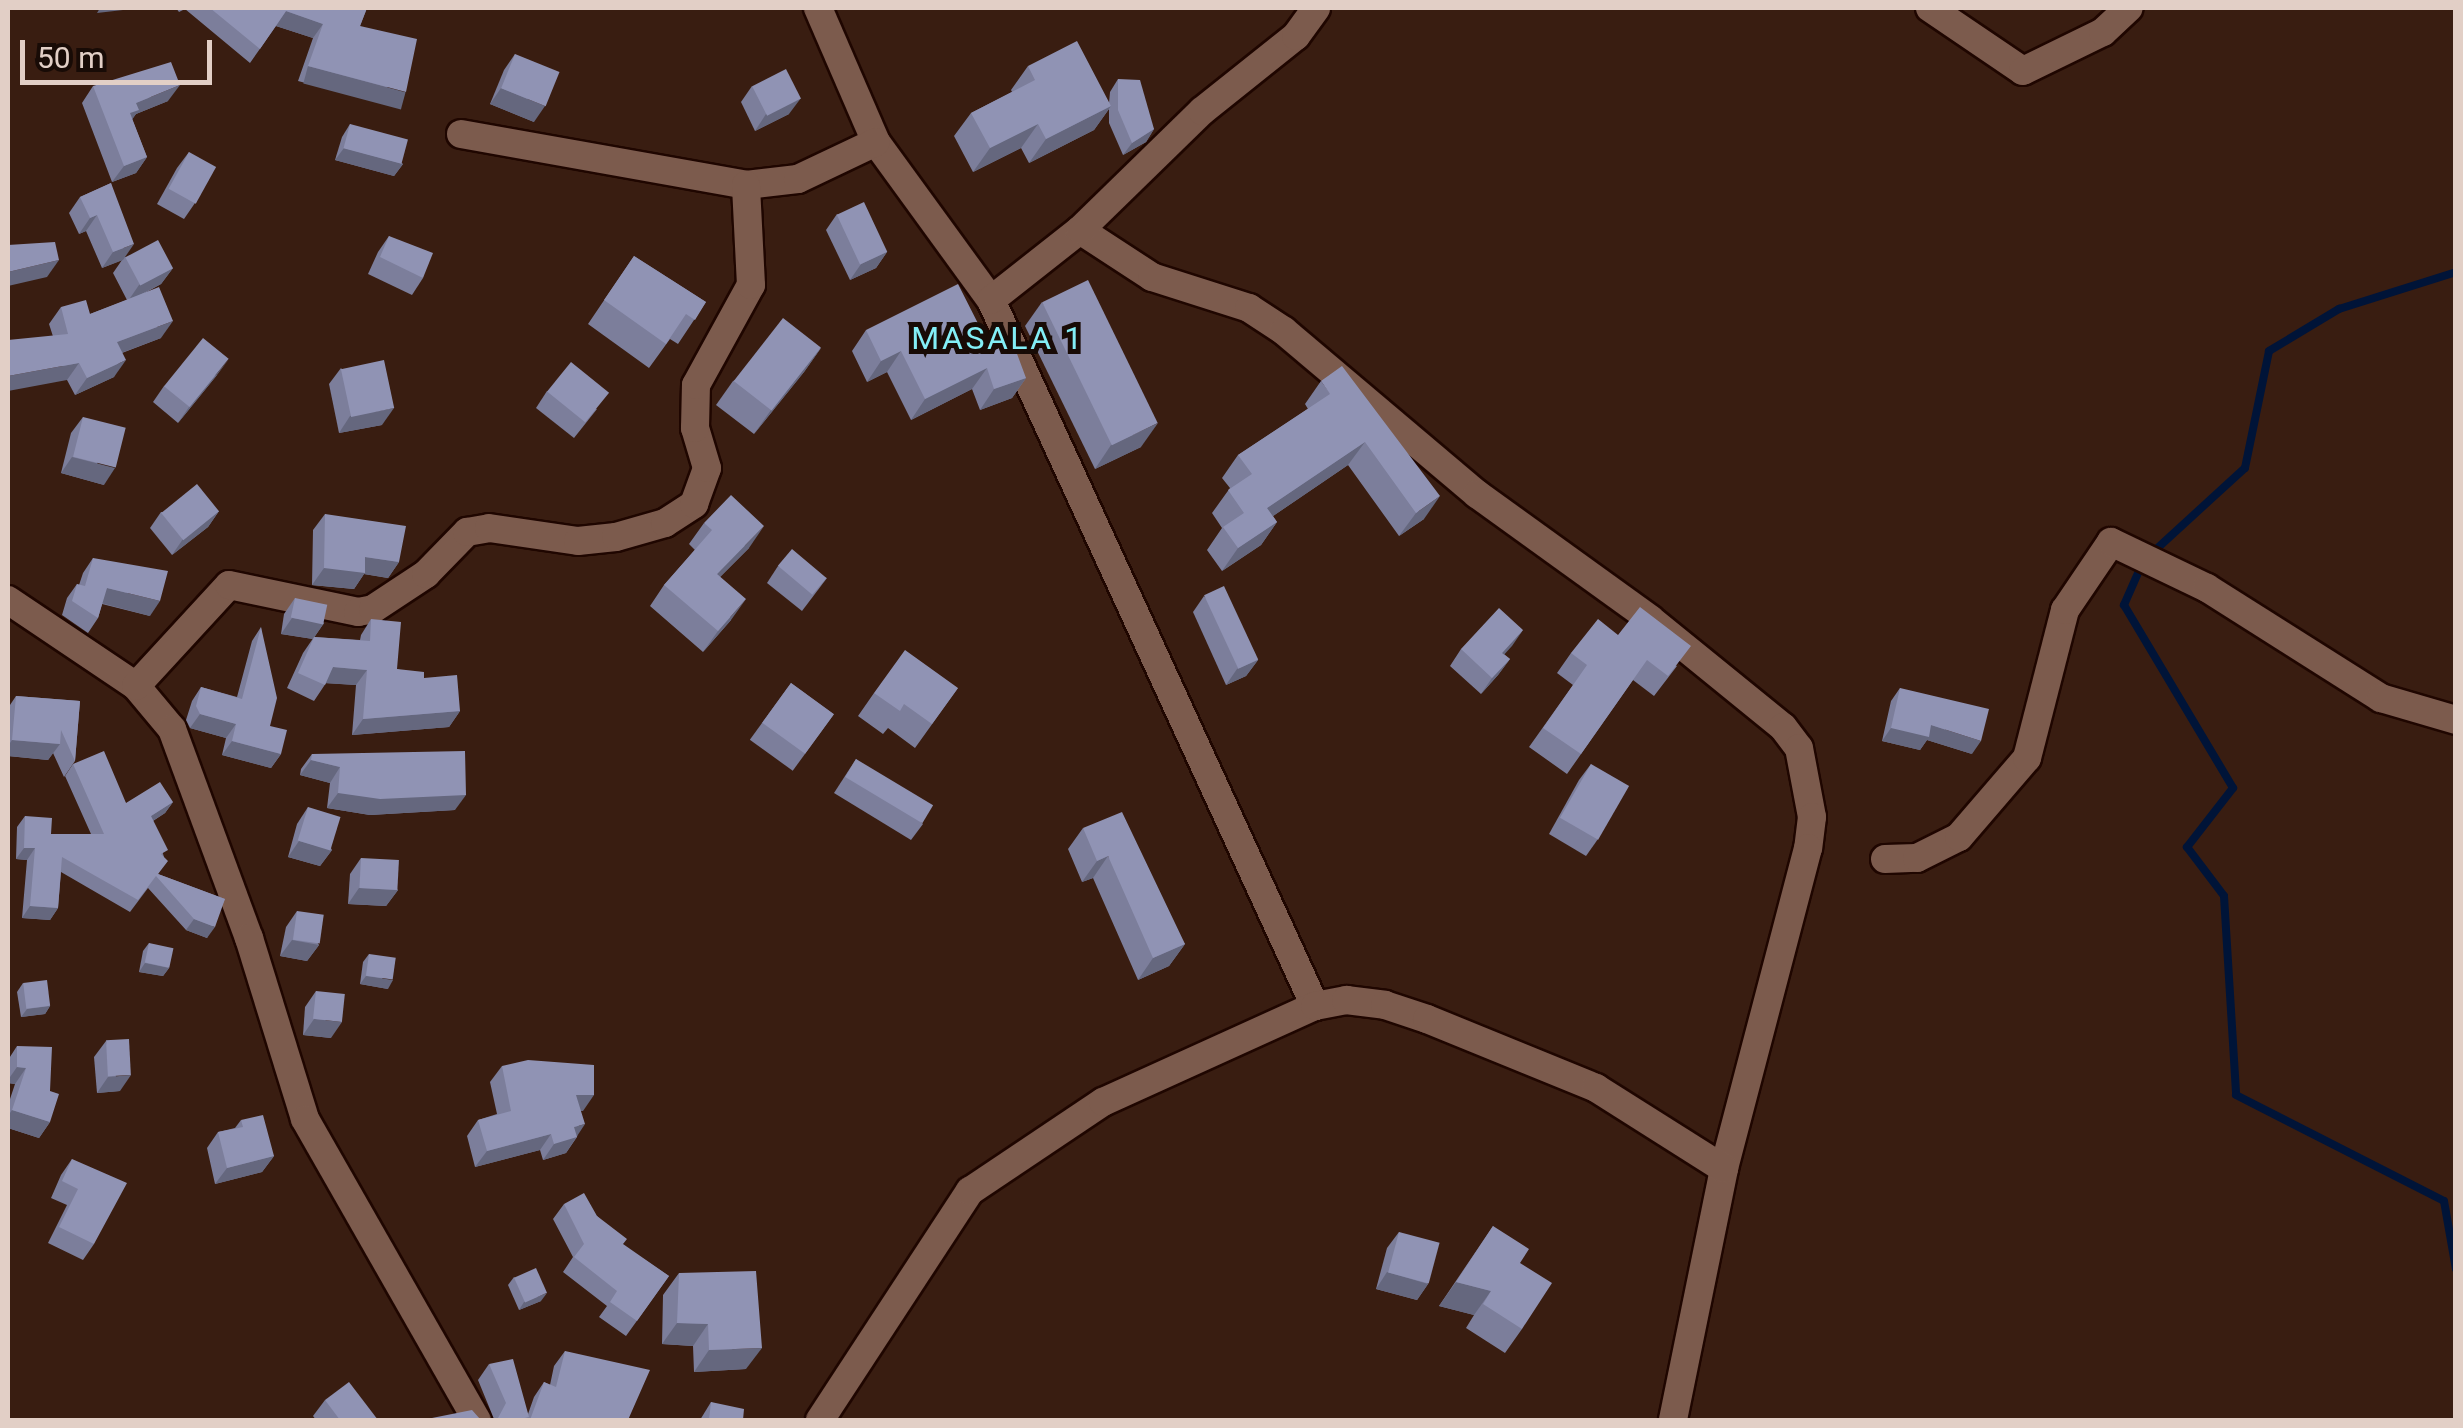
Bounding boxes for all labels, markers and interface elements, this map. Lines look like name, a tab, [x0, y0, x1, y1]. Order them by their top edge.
scale bar	[25, 20, 218, 82]
text: 50 m	[37, 40, 104, 75]
district label: MASALA 1	[911, 319, 1085, 357]

